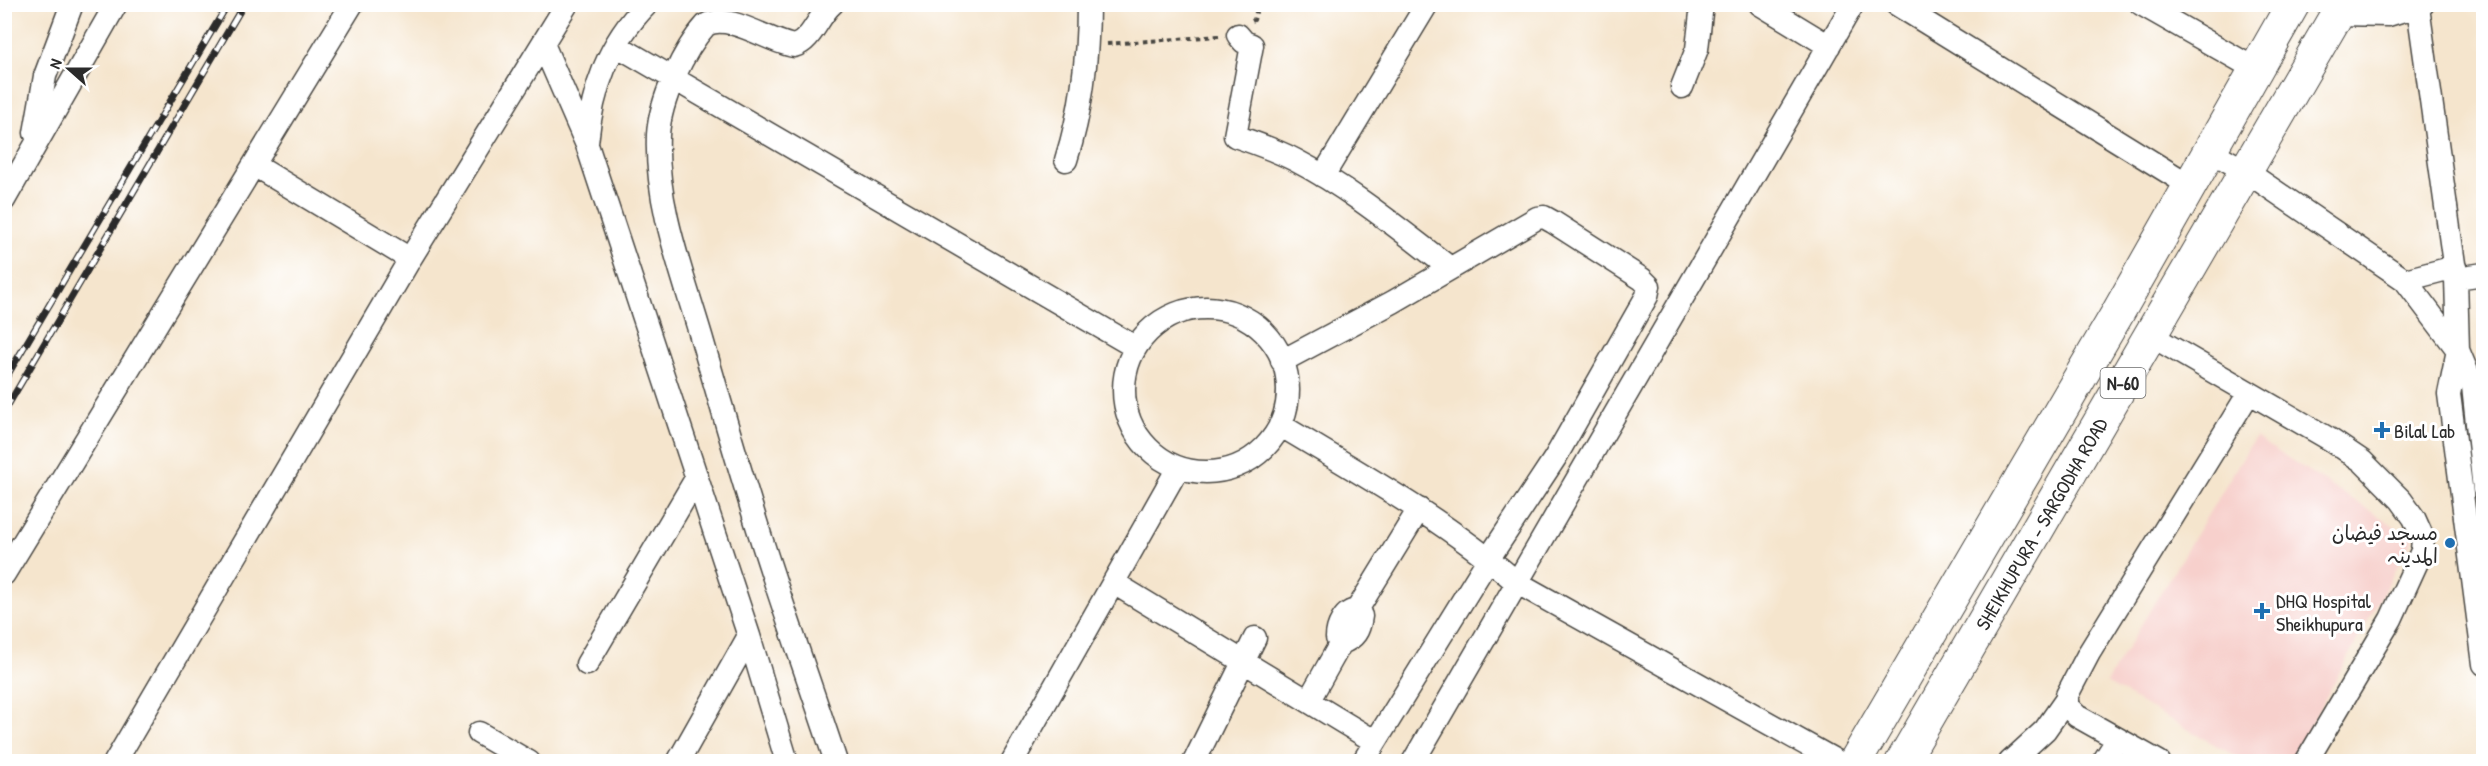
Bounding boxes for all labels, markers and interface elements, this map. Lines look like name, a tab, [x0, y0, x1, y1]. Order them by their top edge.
north arrow	[39, 39, 99, 99]
text: N	[43, 55, 67, 72]
road number: N-60	[2100, 368, 2146, 398]
street label: SHEIKHUPURA - SARGODHA ROAD	[1968, 412, 2113, 634]
place label: Bilal Lab	[2394, 417, 2455, 444]
marker: Bilal Lab	[2375, 423, 2389, 437]
place label: مسجد فیضان المدینہ	[2332, 519, 2438, 569]
marker: مسجد فیضان المدینہ	[2443, 536, 2457, 550]
place label: DHQ Hospital Sheikhupura	[2276, 587, 2371, 637]
marker: DHQ Hospital Sheikhupura	[2253, 602, 2271, 620]

